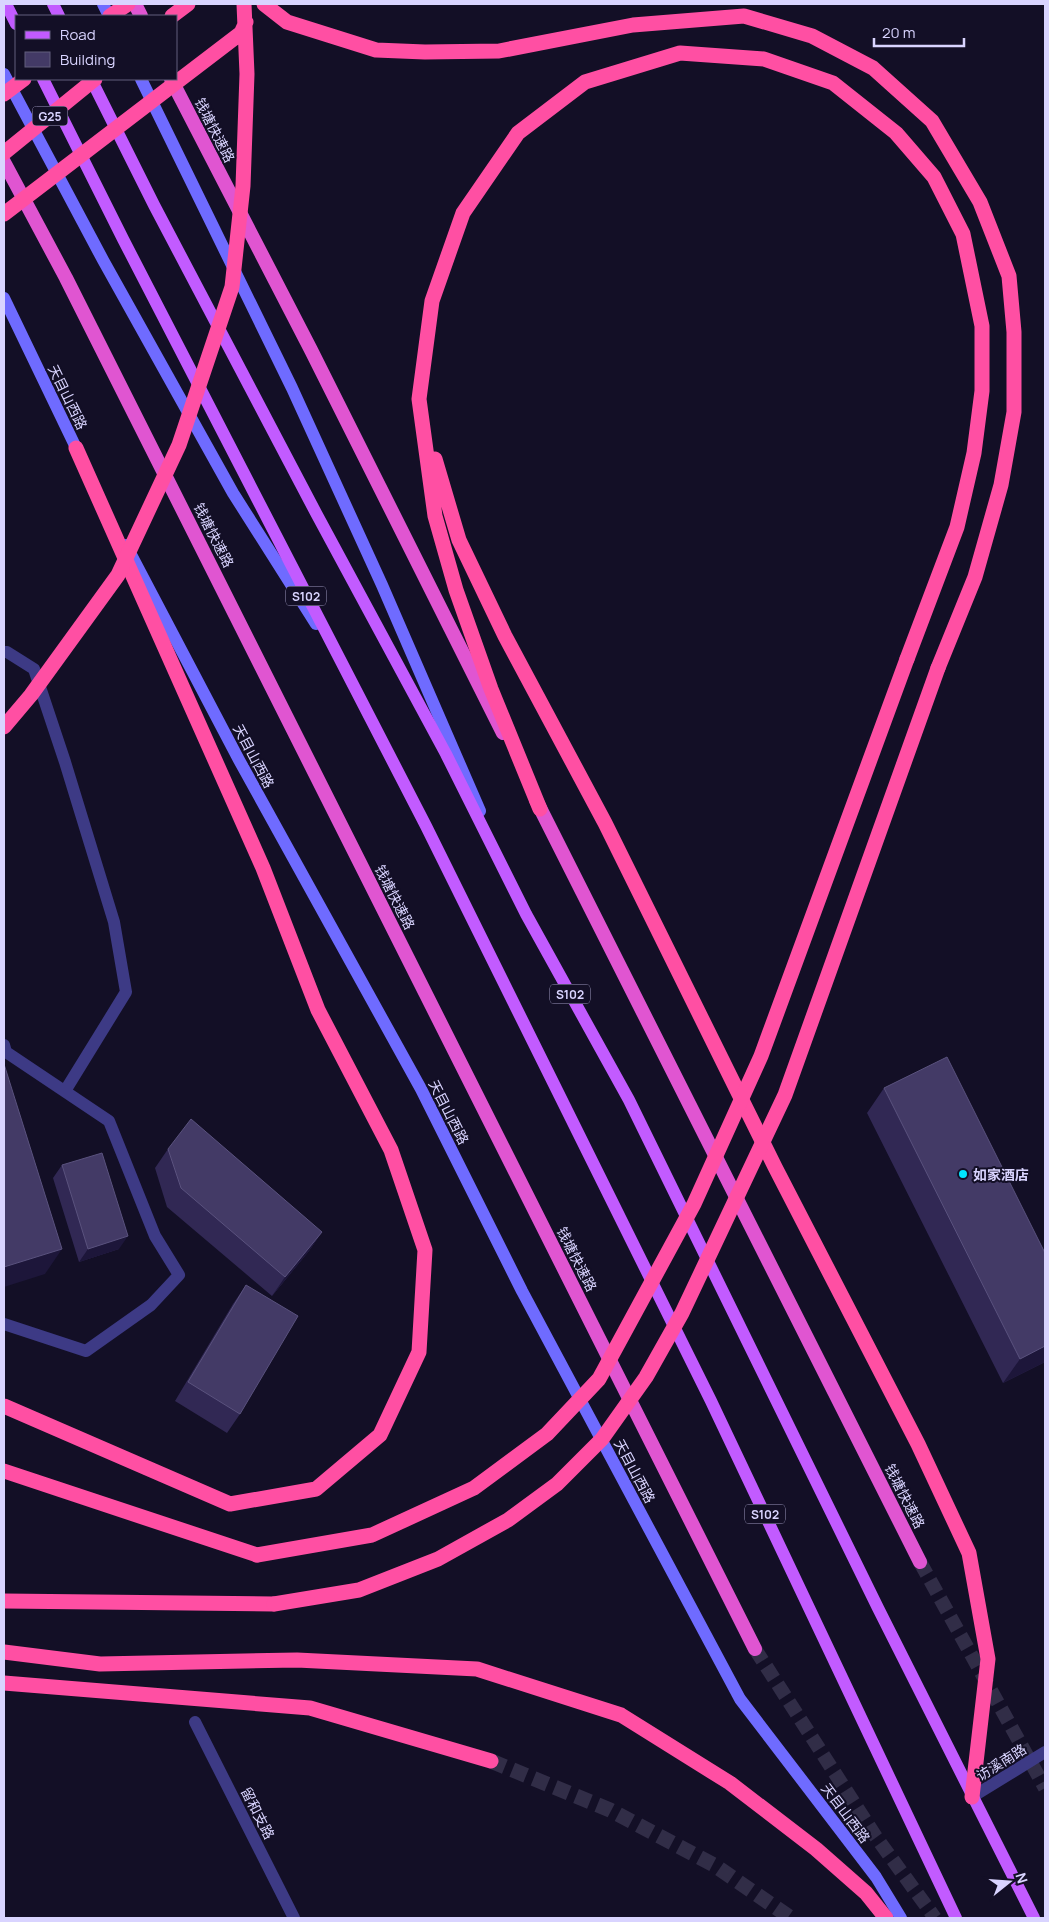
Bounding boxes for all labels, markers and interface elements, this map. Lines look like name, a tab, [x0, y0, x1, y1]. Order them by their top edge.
legend	[15, 15, 178, 80]
scale bar	[874, 15, 964, 47]
text: 20 m	[882, 22, 915, 43]
text: Road	[60, 24, 96, 45]
text: Building	[60, 49, 115, 70]
street label: 钱塘快速路	[191, 95, 239, 165]
road number: G25	[32, 106, 68, 125]
street label: 天目山西路	[44, 361, 92, 433]
street label: 钱塘快速路	[190, 500, 238, 570]
road number: S102	[286, 586, 326, 606]
street label: 天目山西路	[229, 721, 279, 791]
street label: 钱塘快速路	[371, 862, 419, 932]
road number: S102	[550, 984, 590, 1004]
street label: 天目山西路	[425, 1077, 473, 1147]
place label: 如家酒店	[973, 1165, 1029, 1184]
marker: 如家酒店	[957, 1168, 969, 1180]
street label: 钱塘快速路	[553, 1224, 601, 1294]
street label: 天目山西路	[610, 1436, 660, 1506]
street label: 钱塘快速路	[881, 1461, 929, 1531]
road number: S102	[745, 1505, 785, 1524]
street label: 访溪南路	[972, 1739, 1030, 1785]
street label: 天目山西路	[817, 1779, 875, 1847]
street label: 留和支路	[237, 1784, 279, 1842]
north arrow	[984, 1857, 1034, 1907]
text: N	[1011, 1870, 1032, 1886]

